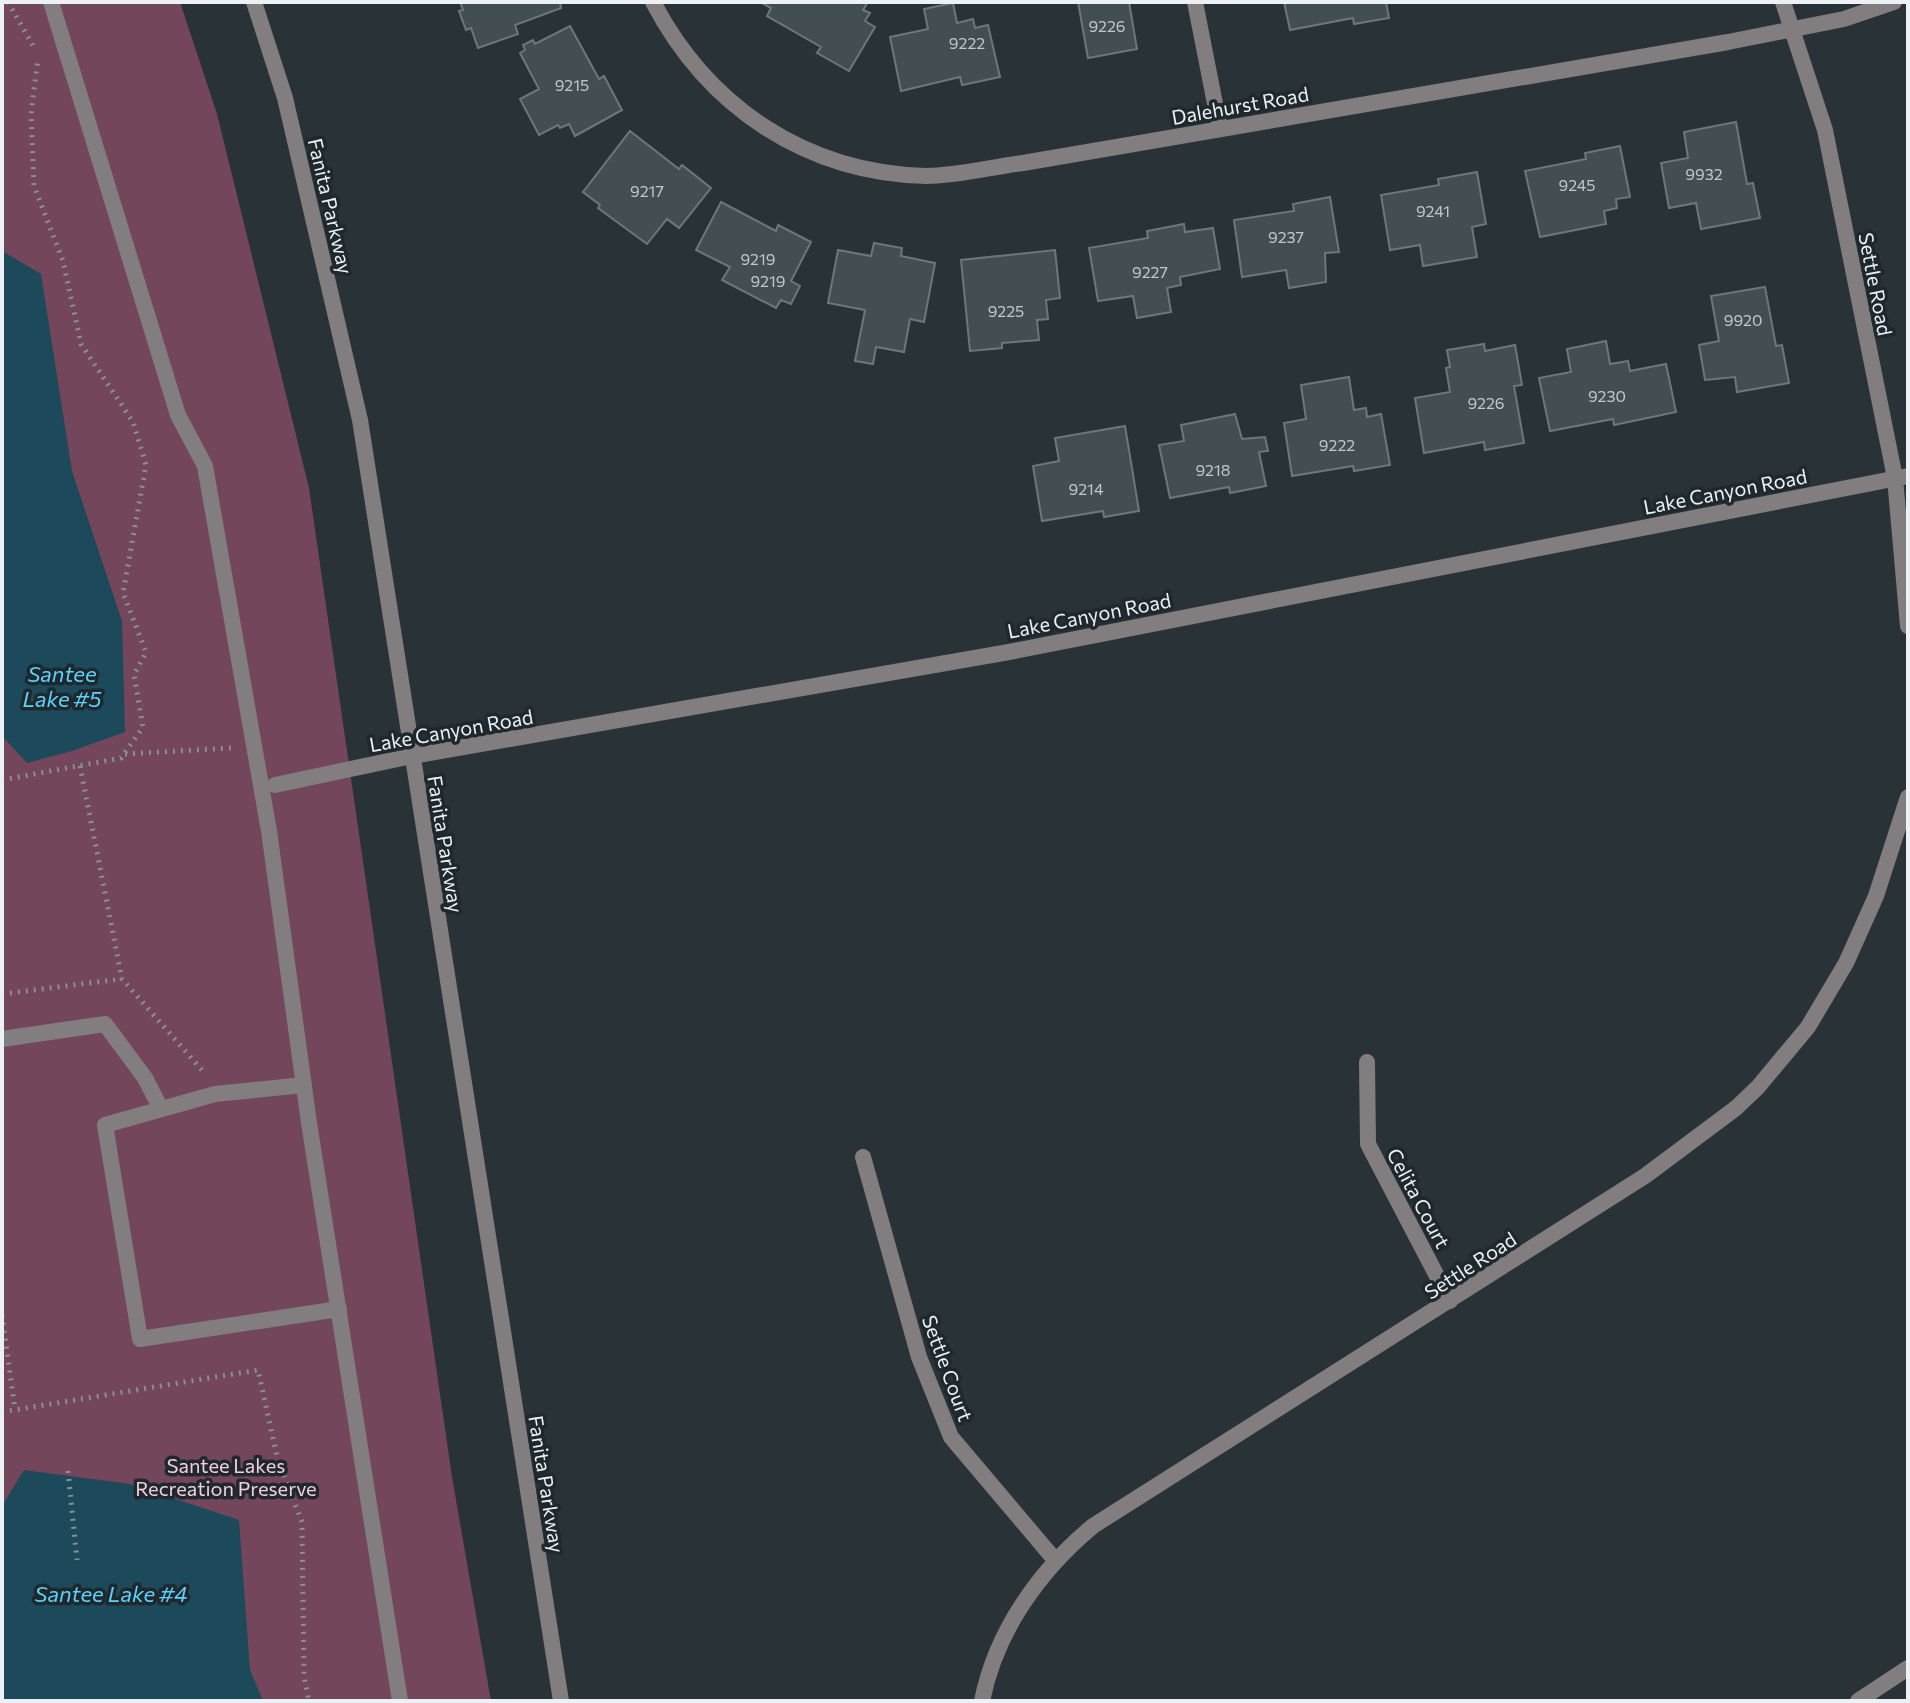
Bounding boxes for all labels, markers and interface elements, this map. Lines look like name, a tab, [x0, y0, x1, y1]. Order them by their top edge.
house number: 9226	[1088, 16, 1126, 35]
house number: 9222	[949, 33, 985, 52]
house number: 9215	[555, 75, 589, 94]
street label: Dalehurst Road	[1170, 81, 1310, 129]
street label: Fanita Parkway	[304, 136, 358, 276]
house number: 9932	[1685, 164, 1723, 183]
house number: 9245	[1558, 175, 1596, 194]
house number: 9217	[630, 181, 664, 200]
house number: 9241	[1416, 201, 1450, 220]
house number: 9237	[1268, 227, 1304, 246]
street label: Settle Road	[1854, 230, 1898, 338]
house number: 9219	[740, 249, 776, 268]
house number: 9227	[1132, 262, 1168, 281]
house number: 9219	[750, 271, 786, 290]
house number: 9225	[988, 301, 1024, 320]
house number: 9920	[1724, 310, 1762, 329]
house number: 9230	[1588, 386, 1626, 405]
house number: 9226	[1467, 393, 1505, 412]
house number: 9222	[1319, 435, 1355, 454]
house number: 9218	[1195, 460, 1231, 479]
street label: Lake Canyon Road	[1641, 463, 1809, 519]
house number: 9214	[1069, 479, 1104, 498]
street label: Lake Canyon Road	[1005, 587, 1173, 643]
water label: Santee Lake #5	[22, 660, 102, 712]
street label: Lake Canyon Road	[367, 704, 535, 756]
street label: Fanita Parkway	[423, 774, 469, 914]
street label: Celita Court	[1383, 1144, 1455, 1252]
street label: Settle Road	[1420, 1226, 1520, 1304]
street label: Settle Court	[918, 1312, 978, 1424]
street label: Fanita Parkway	[524, 1414, 570, 1554]
park label: Santee Lakes Recreation Preserve	[135, 1453, 317, 1500]
water label: Santee Lake #4	[35, 1580, 187, 1607]

